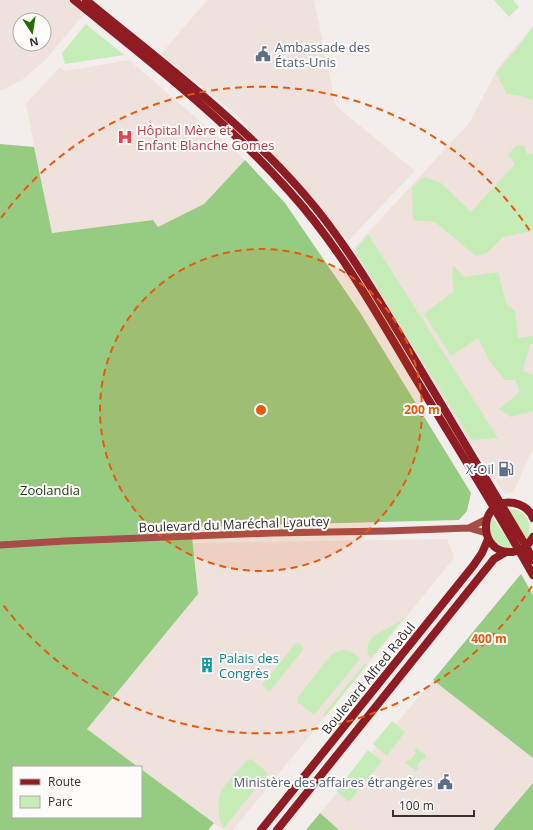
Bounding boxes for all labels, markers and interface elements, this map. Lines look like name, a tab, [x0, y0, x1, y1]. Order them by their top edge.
north arrow	[12, 12, 52, 52]
text: N	[28, 34, 40, 51]
place label: Ambassade des États-Unis	[275, 38, 370, 71]
public building icon: Ambassade des États-Unis	[254, 45, 272, 63]
place label: Hôpital Mère et Enfant Blanche Gomes	[137, 121, 274, 154]
hospital icon: Hôpital Mère et Enfant Blanche Gomes	[116, 128, 134, 146]
text: 200 m	[404, 401, 440, 418]
centre of rings	[254, 403, 268, 417]
place label: X-Oil	[466, 460, 494, 478]
fuel station icon: X-Oil	[497, 460, 515, 478]
park label: Zoolandia	[20, 481, 80, 499]
street label: Boulevard du Maréchal Lyautey	[138, 512, 330, 536]
street label: Boulevard Alfred Raôul	[317, 618, 419, 738]
text: 400 m	[471, 630, 507, 647]
place label: Palais des Congrès	[219, 649, 279, 682]
building icon: Palais des Congrès	[198, 656, 216, 674]
legend	[12, 766, 142, 818]
text: Route	[48, 773, 81, 790]
place label: Ministère des affaires étrangères	[234, 773, 433, 791]
public building icon: Ministère des affaires étrangères	[436, 773, 454, 791]
scale bar	[393, 792, 474, 818]
text: Parc	[48, 793, 73, 810]
text: 100 m	[399, 797, 434, 814]

